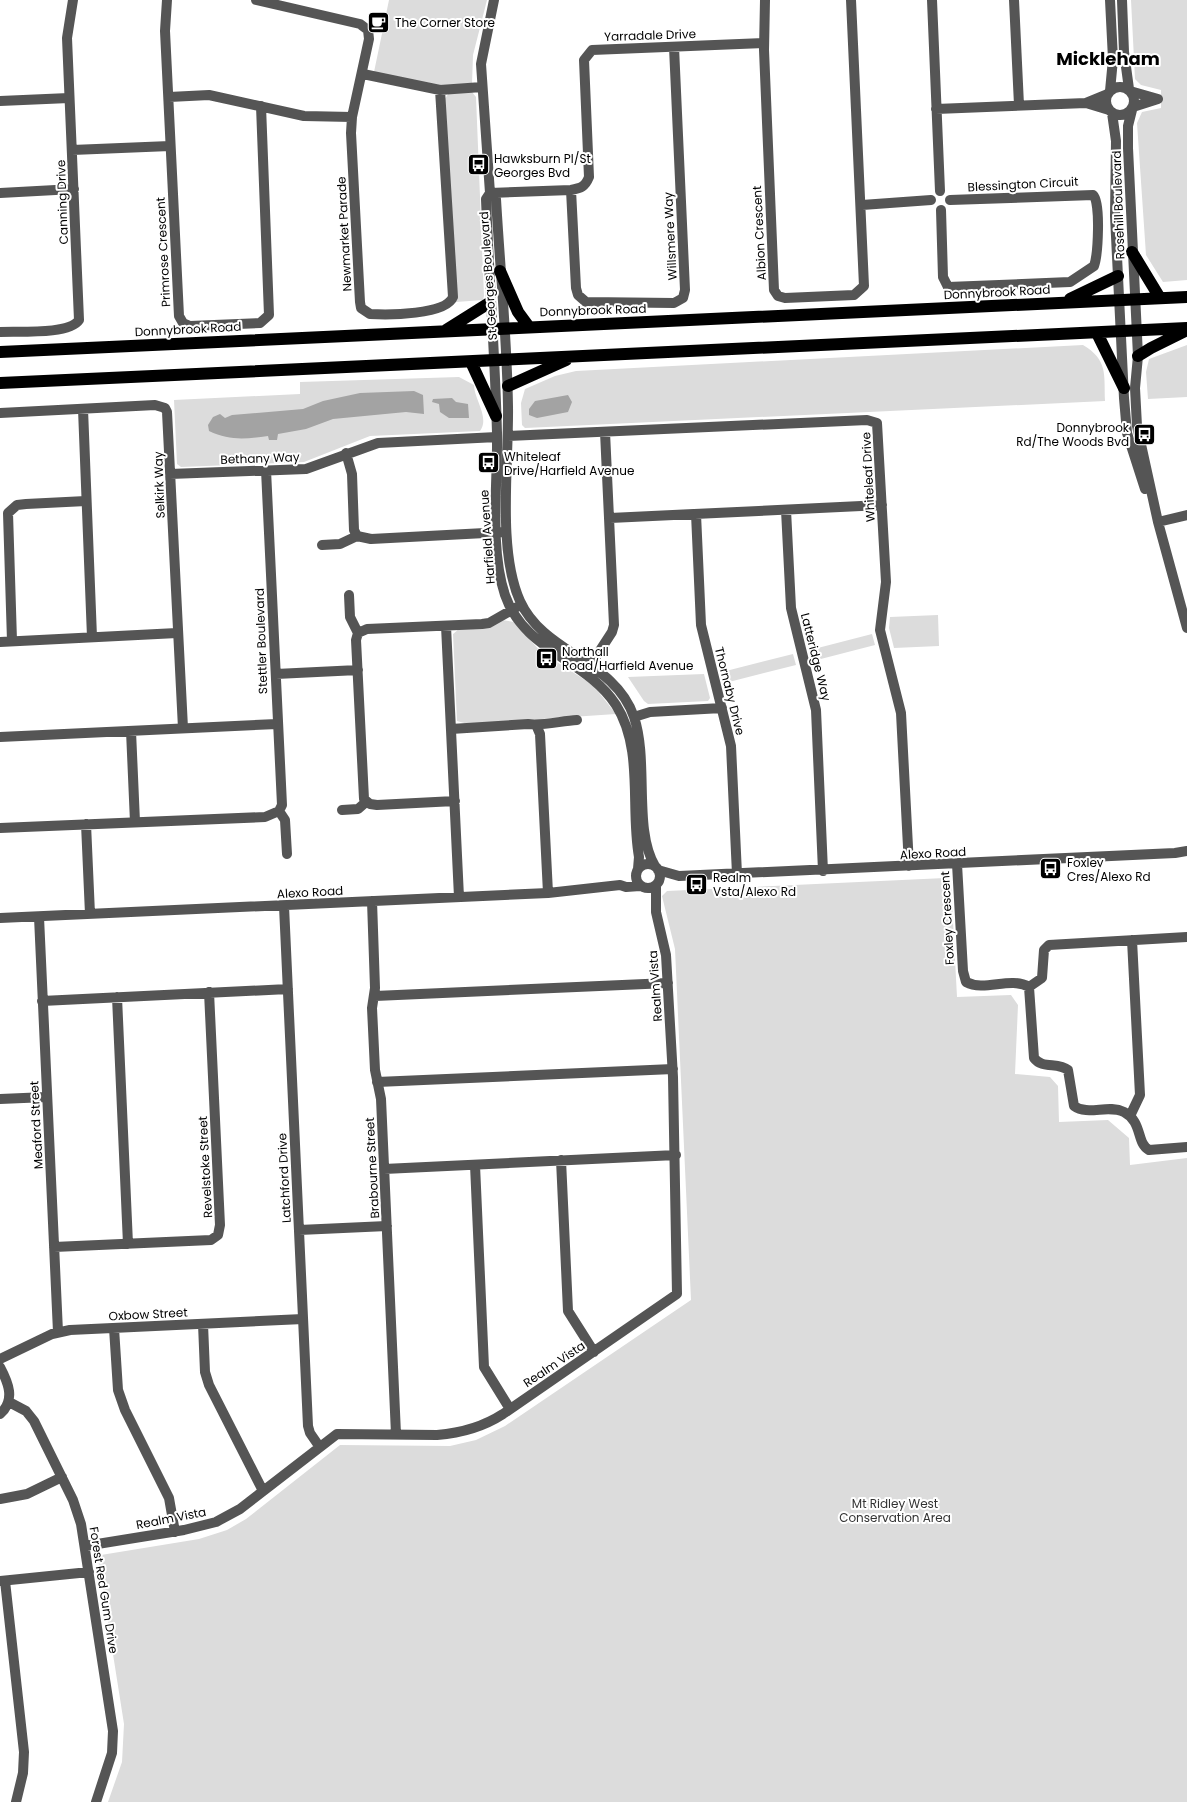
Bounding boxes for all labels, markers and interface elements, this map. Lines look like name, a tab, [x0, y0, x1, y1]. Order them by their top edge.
cafe icon: The Corner Store	[367, 10, 391, 34]
place label: The Corner Store	[395, 14, 495, 31]
street label: Yarradale Drive	[604, 25, 696, 45]
district label: Mickleham	[1056, 46, 1160, 71]
place label: Hawksburn Pl/St Georges Bvd	[494, 150, 591, 181]
street label: Rosehill Boulevard	[1108, 150, 1128, 260]
bus stop icon: Hawksburn Pl/St Georges Bvd	[466, 153, 490, 177]
street label: Canning Drive	[52, 159, 72, 245]
street label: Blessington Circuit	[967, 173, 1079, 195]
street label: Newmarket Parade	[333, 176, 355, 292]
street label: Albion Crescent	[748, 185, 770, 281]
street label: Willsmere Way	[659, 191, 681, 281]
street label: Primrose Crescent	[152, 197, 174, 307]
street label: St Georges Boulevard	[475, 211, 501, 341]
street label: Donnybrook Road	[943, 281, 1051, 303]
street label: Donnybrook Road	[539, 300, 647, 320]
street label: Donnybrook Road	[134, 318, 242, 340]
place label: Donnybrook Rd/The Woods Bvd	[1016, 419, 1130, 450]
bus stop icon: Donnybrook Rd/The Woods Bvd	[1133, 422, 1157, 446]
street label: Whiteleaf Drive	[857, 432, 879, 522]
street label: Bethany Way	[220, 448, 300, 468]
place label: Whiteleaf Drive/Harfield Avenue	[504, 448, 634, 479]
street label: Selkirk Way	[149, 451, 169, 519]
bus stop icon: Whiteleaf Drive/Harfield Avenue	[476, 451, 500, 475]
street label: Harfield Avenue	[475, 489, 499, 585]
street label: Stettler Boulevard	[251, 588, 271, 694]
street label: Latteridge Way	[797, 611, 835, 703]
place label: Northall Road/Harfield Avenue	[562, 643, 693, 674]
street label: Thornaby Drive	[711, 645, 749, 737]
bus stop icon: Northall Road/Harfield Avenue	[534, 646, 558, 670]
street label: Alexo Road	[899, 843, 967, 863]
place label: Foxley Cres/Alexo Rd	[1067, 854, 1151, 885]
bus stop icon: Foxley Cres/Alexo Rd	[1039, 857, 1063, 881]
place label: Realm Vsta/Alexo Rd	[713, 869, 796, 900]
street label: Foxley Crescent	[936, 871, 958, 965]
bus stop icon: Realm Vsta/Alexo Rd	[685, 872, 709, 896]
street label: Alexo Road	[276, 882, 344, 902]
street label: Realm Vista	[644, 950, 666, 1022]
street label: Meaford Street	[25, 1080, 47, 1170]
street label: Revelstoke Street	[194, 1116, 216, 1218]
street label: Brabourne Street	[361, 1117, 383, 1219]
street label: Latchford Drive	[273, 1133, 295, 1223]
street label: Oxbow Street	[108, 1303, 188, 1325]
street label: Realm Vista	[520, 1337, 588, 1391]
park label: Mt Ridley West Conservation Area	[839, 1495, 951, 1526]
street label: Realm Vista	[134, 1503, 208, 1533]
street label: Forest Red Gum Drive	[86, 1525, 122, 1655]

